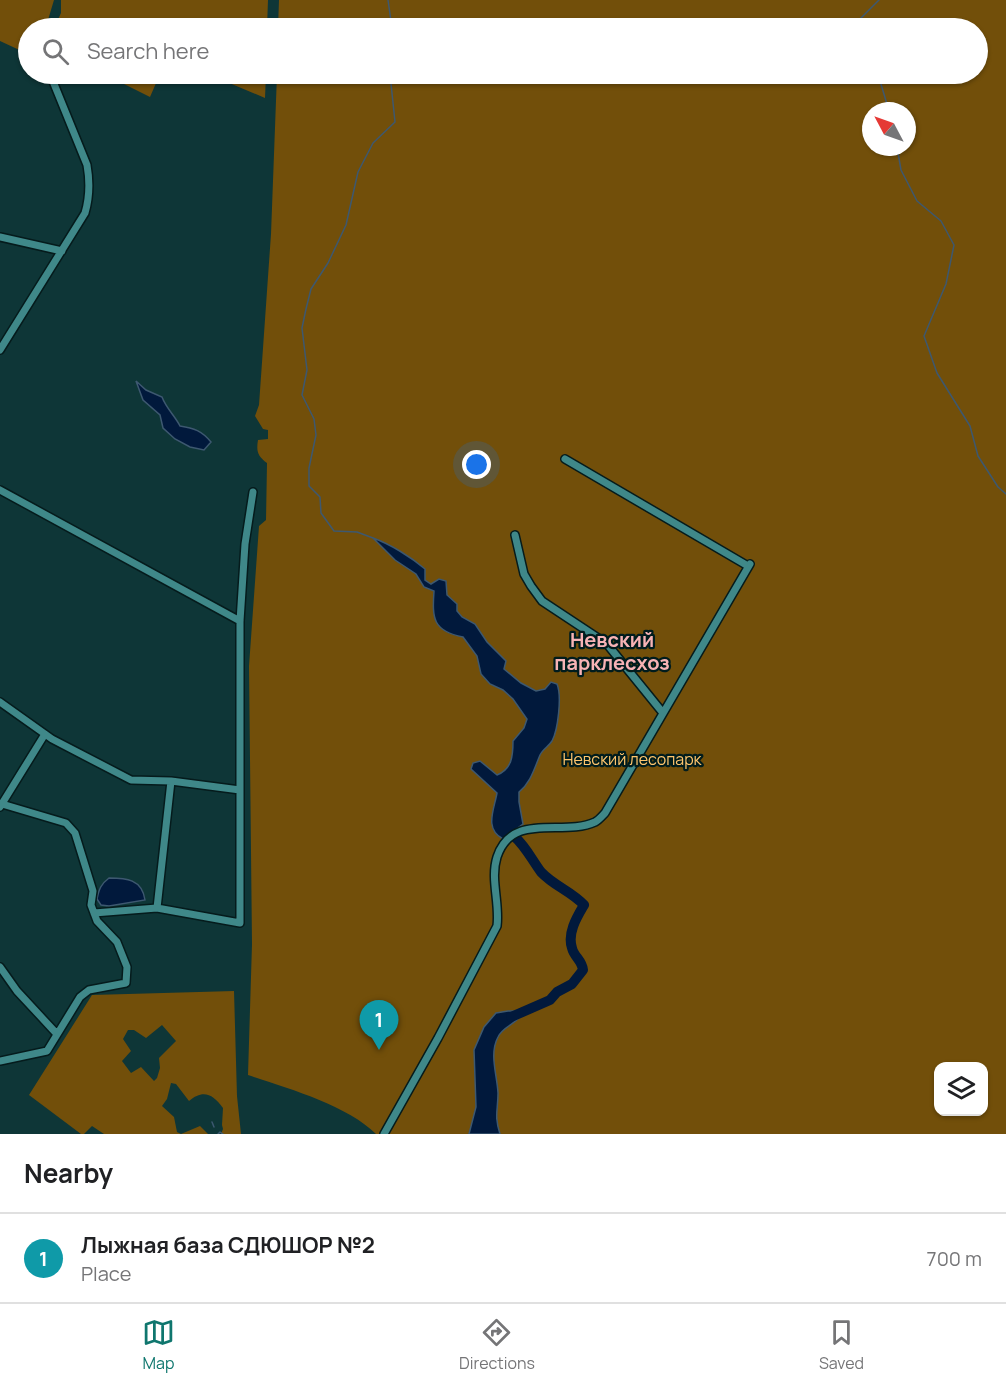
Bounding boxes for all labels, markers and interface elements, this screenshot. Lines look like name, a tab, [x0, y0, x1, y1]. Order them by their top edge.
search box	[18, 18, 988, 84]
icon: search	[39, 35, 72, 68]
text: Search here	[87, 36, 209, 66]
north arrow	[862, 102, 916, 156]
your location	[462, 450, 491, 479]
district label: Невский парклесхоз	[554, 626, 670, 676]
park label: Невский лесопарк	[562, 748, 703, 770]
pin: 1	[360, 1000, 398, 1050]
map controls	[934, 1062, 988, 1116]
button: layers	[934, 1062, 988, 1116]
text: Nearby	[24, 1155, 113, 1191]
text: Лыжная база СДЮШОР №2	[81, 1230, 375, 1260]
text: 1	[39, 1245, 48, 1272]
text: 700 m	[927, 1245, 982, 1272]
text: Place	[81, 1260, 131, 1287]
tab: Map	[142, 1316, 175, 1374]
tab: Directions	[459, 1316, 535, 1374]
tab: Saved	[819, 1316, 864, 1374]

